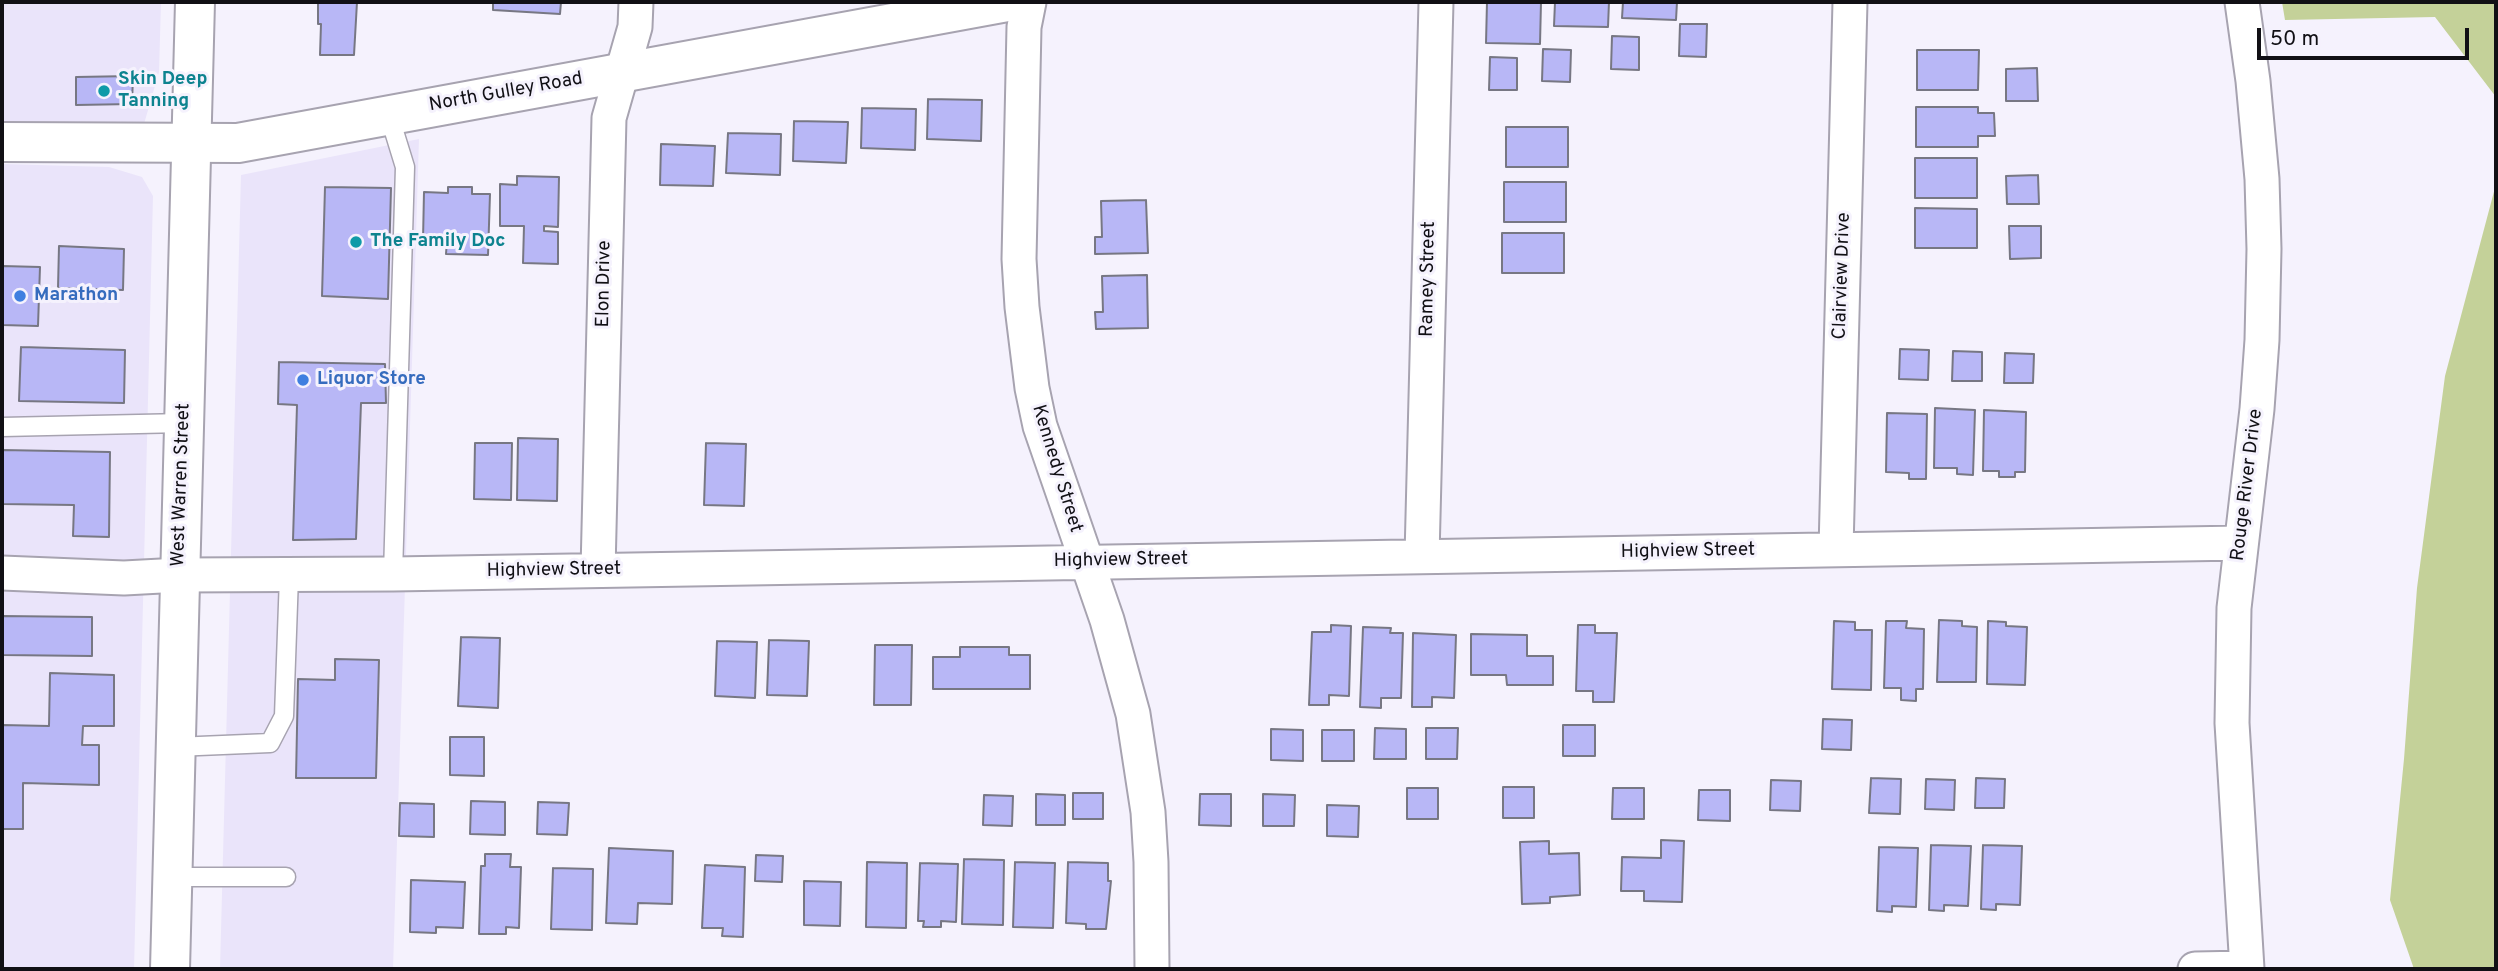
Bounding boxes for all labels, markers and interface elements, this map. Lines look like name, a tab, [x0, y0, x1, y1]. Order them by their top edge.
scale bar	[2260, 14, 2472, 58]
text: 50 m	[2270, 26, 2319, 53]
street label: North Gulley Road	[427, 68, 585, 118]
place label: Skin Deep Tanning	[118, 69, 207, 113]
marker: Skin Deep Tanning	[96, 83, 112, 99]
street label: Clairview Drive	[1829, 212, 1857, 340]
street label: Ramey Street	[1417, 221, 1441, 337]
place label: The Family Doc	[370, 231, 506, 253]
marker: The Family Doc	[348, 234, 364, 250]
street label: Elon Drive	[593, 240, 617, 328]
place label: Marathon	[34, 285, 118, 307]
marker: Marathon	[12, 288, 28, 304]
place label: Liquor Store	[317, 369, 426, 391]
marker: Liquor Store	[295, 372, 311, 388]
street label: Kennedy Street	[1026, 402, 1086, 536]
street label: West Warren Street	[168, 403, 196, 567]
street label: Rouge River Drive	[2227, 408, 2269, 562]
street label: Highview Street	[1621, 539, 1755, 565]
street label: Highview Street	[1054, 548, 1188, 574]
street label: Highview Street	[487, 558, 621, 584]

